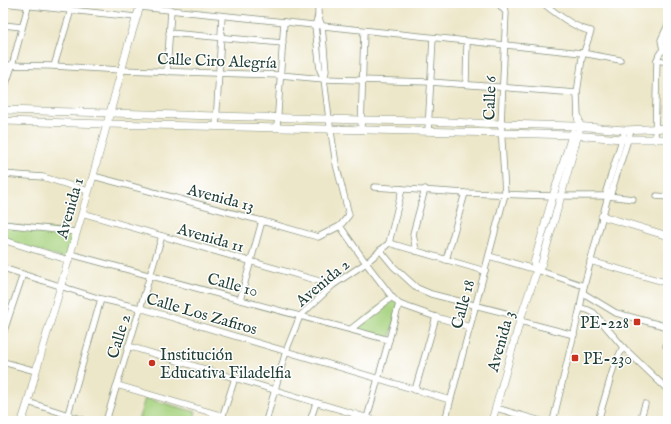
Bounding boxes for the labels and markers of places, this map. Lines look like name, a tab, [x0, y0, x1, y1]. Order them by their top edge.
place label: PE-228	[580, 314, 629, 334]
marker: PE-228	[632, 317, 642, 327]
place label: Institución Educativa Filadelfia	[160, 346, 291, 384]
place label: PE-230	[583, 350, 632, 370]
marker: PE-230	[570, 353, 580, 363]
marker: Institución Educativa Filadelfia	[147, 358, 157, 368]

